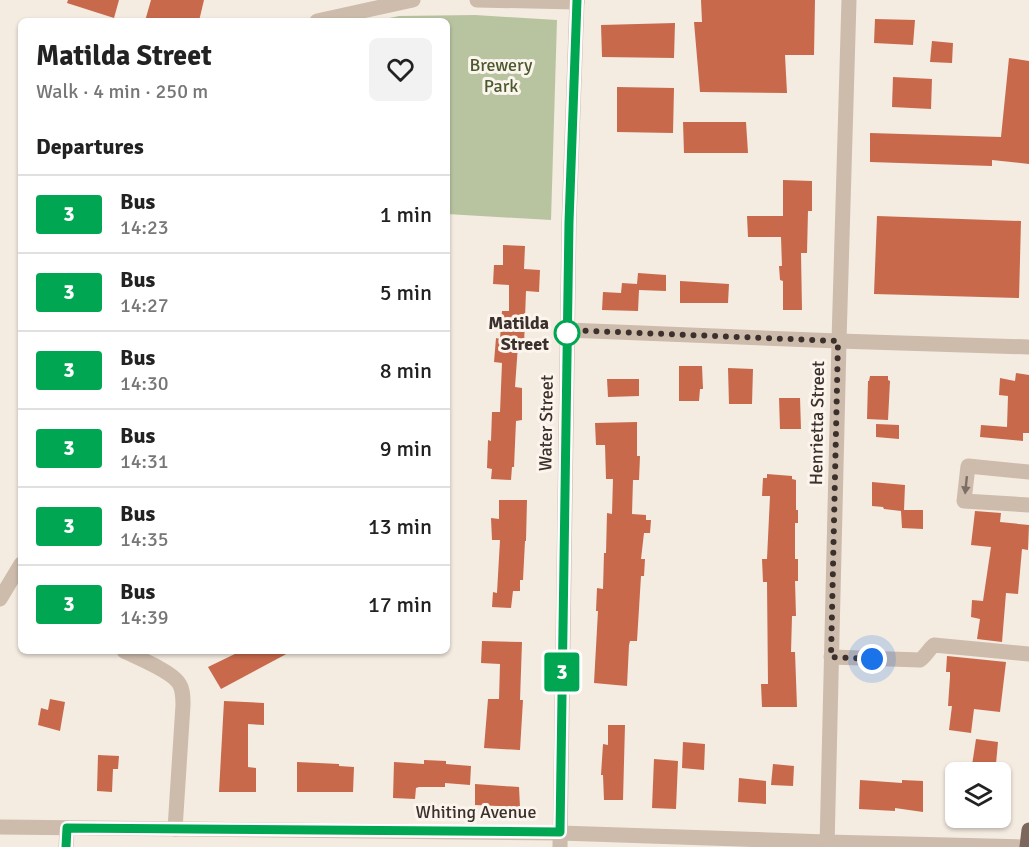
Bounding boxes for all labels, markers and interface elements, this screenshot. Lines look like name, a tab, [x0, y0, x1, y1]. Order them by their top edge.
button: heart	[369, 38, 432, 101]
text: Matilda Street	[36, 39, 212, 73]
park label: Brewery Park	[470, 54, 533, 97]
text: Walk · 4 min · 250 m	[36, 79, 208, 104]
text: Departures	[36, 133, 144, 160]
text: Bus	[120, 188, 155, 215]
text: 3	[63, 201, 75, 227]
text: 1 min	[380, 201, 432, 228]
text: 14:23	[120, 215, 169, 240]
text: Bus	[120, 266, 155, 293]
text: 3	[63, 279, 75, 305]
text: 5 min	[380, 279, 432, 306]
text: 14:27	[120, 293, 169, 318]
place label: Matilda Street	[488, 312, 549, 355]
marker: Matilda Street	[554, 320, 580, 346]
text: Bus	[120, 344, 155, 371]
text: 3	[63, 357, 75, 383]
text: 8 min	[380, 357, 432, 384]
street label: Henrietta Street	[805, 361, 829, 485]
text: 14:30	[120, 371, 169, 396]
street label: Water Street	[534, 375, 558, 471]
text: Bus	[120, 422, 155, 449]
text: 3	[63, 435, 75, 461]
text: 9 min	[380, 435, 432, 462]
text: 14:31	[120, 449, 169, 474]
one-way arrow	[961, 475, 971, 494]
text: Bus	[120, 500, 155, 527]
text: 3	[63, 513, 75, 539]
text: 13 min	[368, 513, 432, 540]
text: 14:35	[120, 527, 169, 552]
text: Bus	[120, 578, 155, 605]
text: 3	[63, 591, 75, 617]
text: 17 min	[368, 591, 432, 618]
text: 14:39	[120, 605, 169, 630]
your location	[857, 644, 887, 674]
line badge: 3	[542, 652, 582, 692]
text: 3	[556, 659, 568, 685]
map controls	[945, 762, 1011, 828]
button: layers	[945, 762, 1011, 828]
street label: Whiting Avenue	[416, 801, 536, 823]

